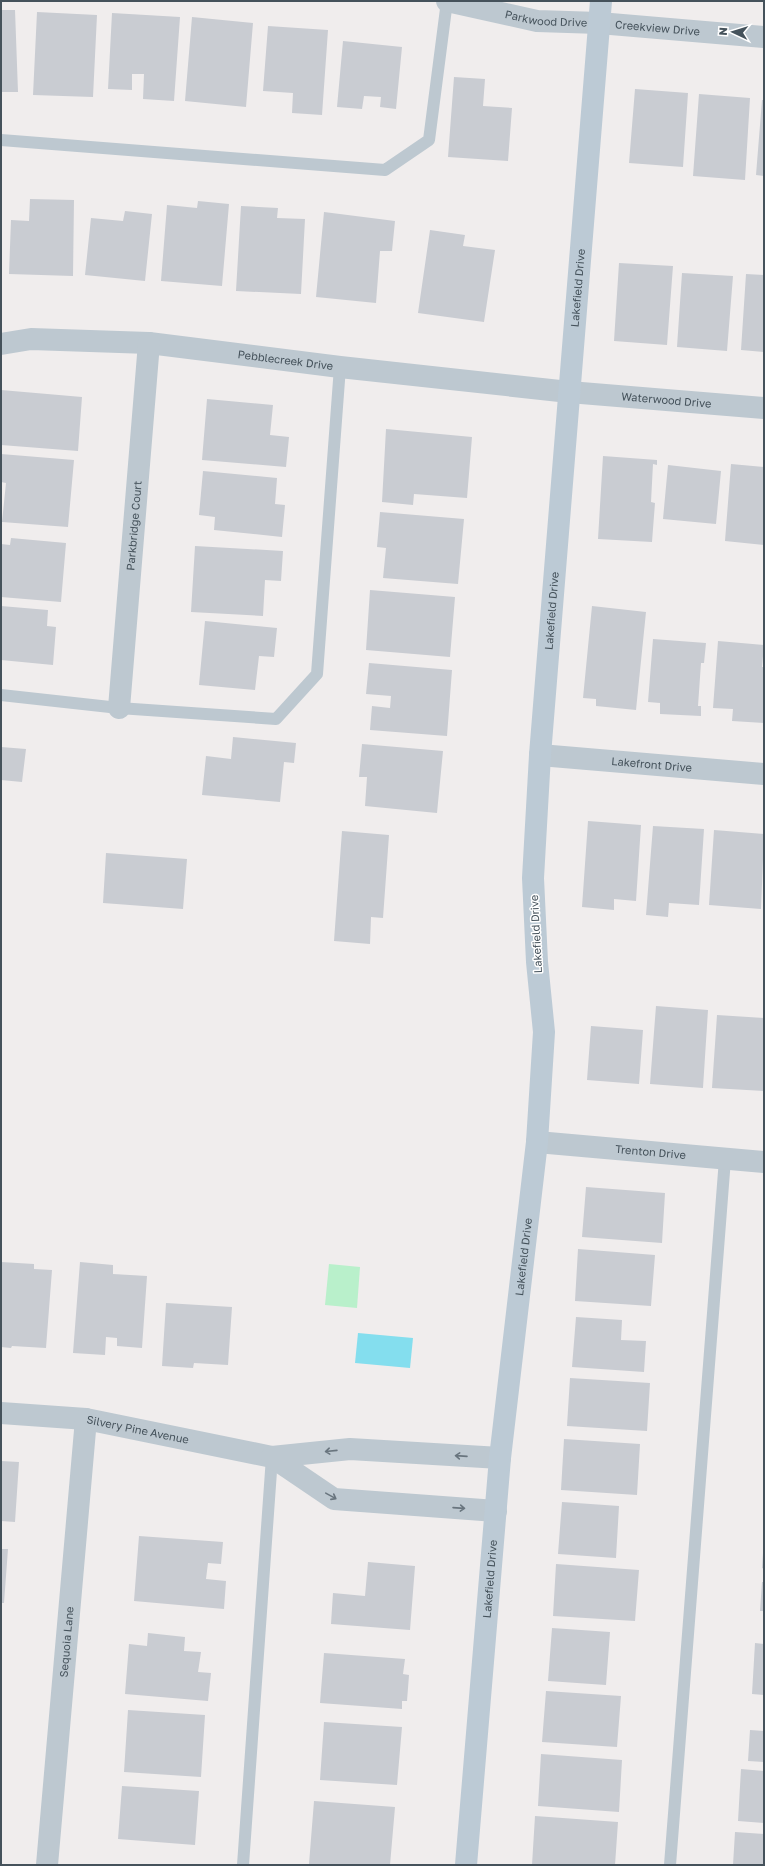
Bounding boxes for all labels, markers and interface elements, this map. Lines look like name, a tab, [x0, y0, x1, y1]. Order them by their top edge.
street label: Parkwood Drive	[504, 7, 587, 29]
north arrow	[713, 12, 753, 52]
street label: Creekview Drive	[615, 17, 701, 38]
text: N	[716, 27, 729, 36]
street label: Lakefield Drive	[568, 248, 587, 328]
street label: Pebblecreek Drive	[237, 347, 334, 372]
street label: Waterwood Drive	[621, 389, 712, 410]
street label: Parkbridge Court	[123, 480, 144, 571]
street label: Lakefield Drive	[542, 571, 561, 651]
street label: Lakefront Drive	[611, 754, 692, 774]
street label: Lakefield Drive	[527, 895, 544, 974]
street label: Trenton Drive	[615, 1142, 686, 1161]
street label: Lakefield Drive	[512, 1217, 534, 1296]
street label: Silvery Pine Avenue	[85, 1412, 190, 1446]
one-way arrow	[325, 1447, 338, 1455]
one-way arrow	[455, 1452, 468, 1459]
one-way arrow	[325, 1493, 337, 1500]
one-way arrow	[452, 1504, 465, 1511]
street label: Lakefield Drive	[480, 1539, 499, 1619]
street label: Sequoia Lane	[56, 1606, 76, 1678]

